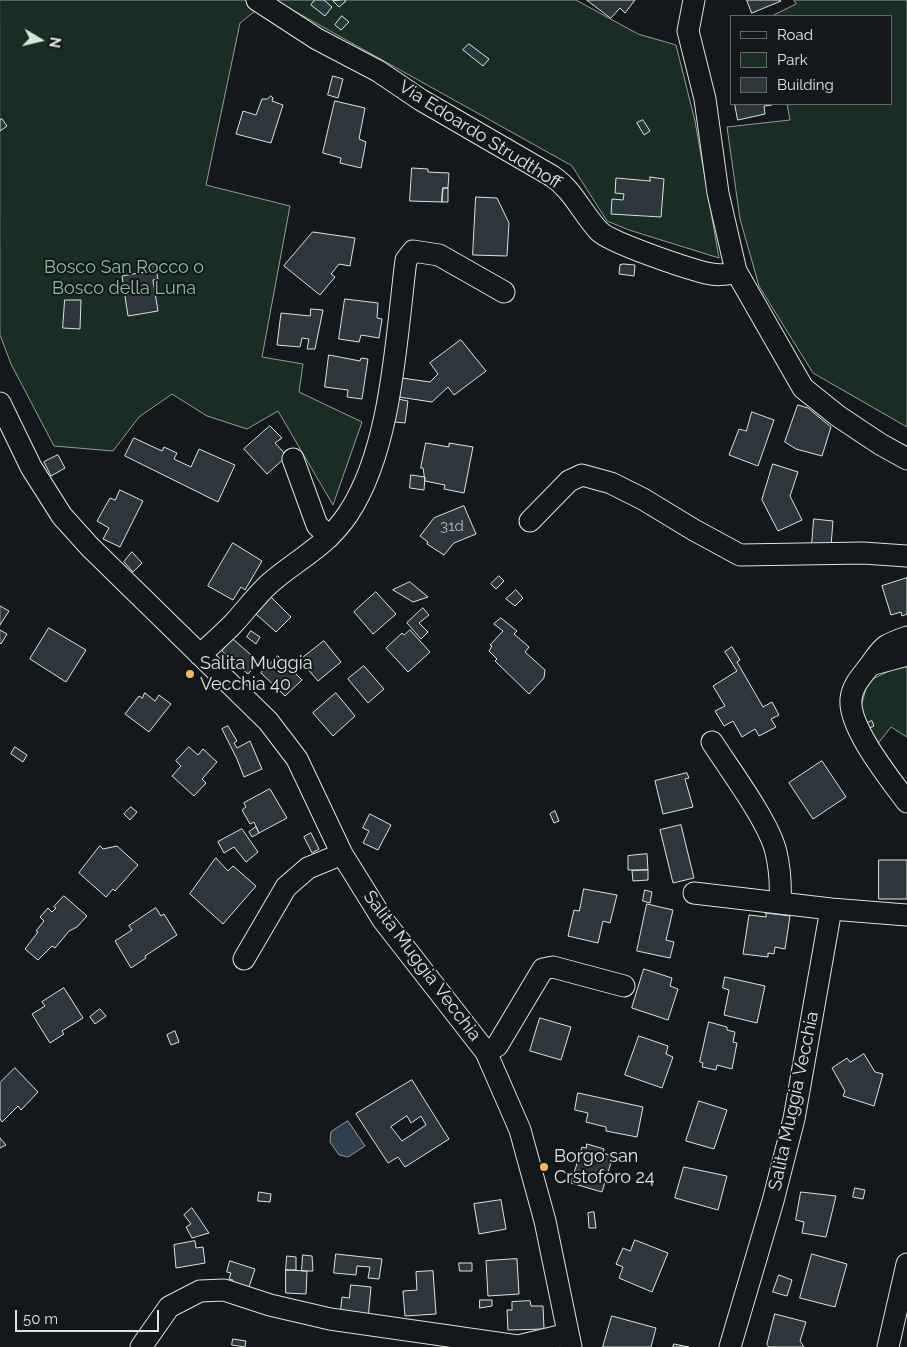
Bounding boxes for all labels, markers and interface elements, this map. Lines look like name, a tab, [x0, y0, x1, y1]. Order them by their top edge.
north arrow	[15, 15, 65, 65]
legend	[730, 15, 892, 105]
text: Road	[777, 26, 813, 44]
text: N	[46, 36, 64, 49]
text: Park	[777, 51, 808, 69]
street label: Via Edoardo Strudthoff	[395, 76, 565, 194]
text: Building	[777, 76, 834, 94]
park label: Bosco San Rocco o Bosco della Luna	[44, 257, 204, 300]
house number: 31d	[440, 517, 464, 535]
place label: Salita Muggia Vecchia 40	[200, 653, 312, 696]
marker: Salita Muggia Vecchia 40	[184, 668, 196, 680]
street label: Salita Muggia Vecchia	[358, 887, 486, 1045]
street label: Salita Muggia Vecchia	[764, 1009, 824, 1193]
place label: Borgo san Crstoforo 24	[554, 1146, 655, 1188]
marker: Borgo san Crstoforo 24	[538, 1161, 550, 1173]
scale bar	[18, 1300, 161, 1332]
text: 50 m	[23, 1310, 58, 1328]

